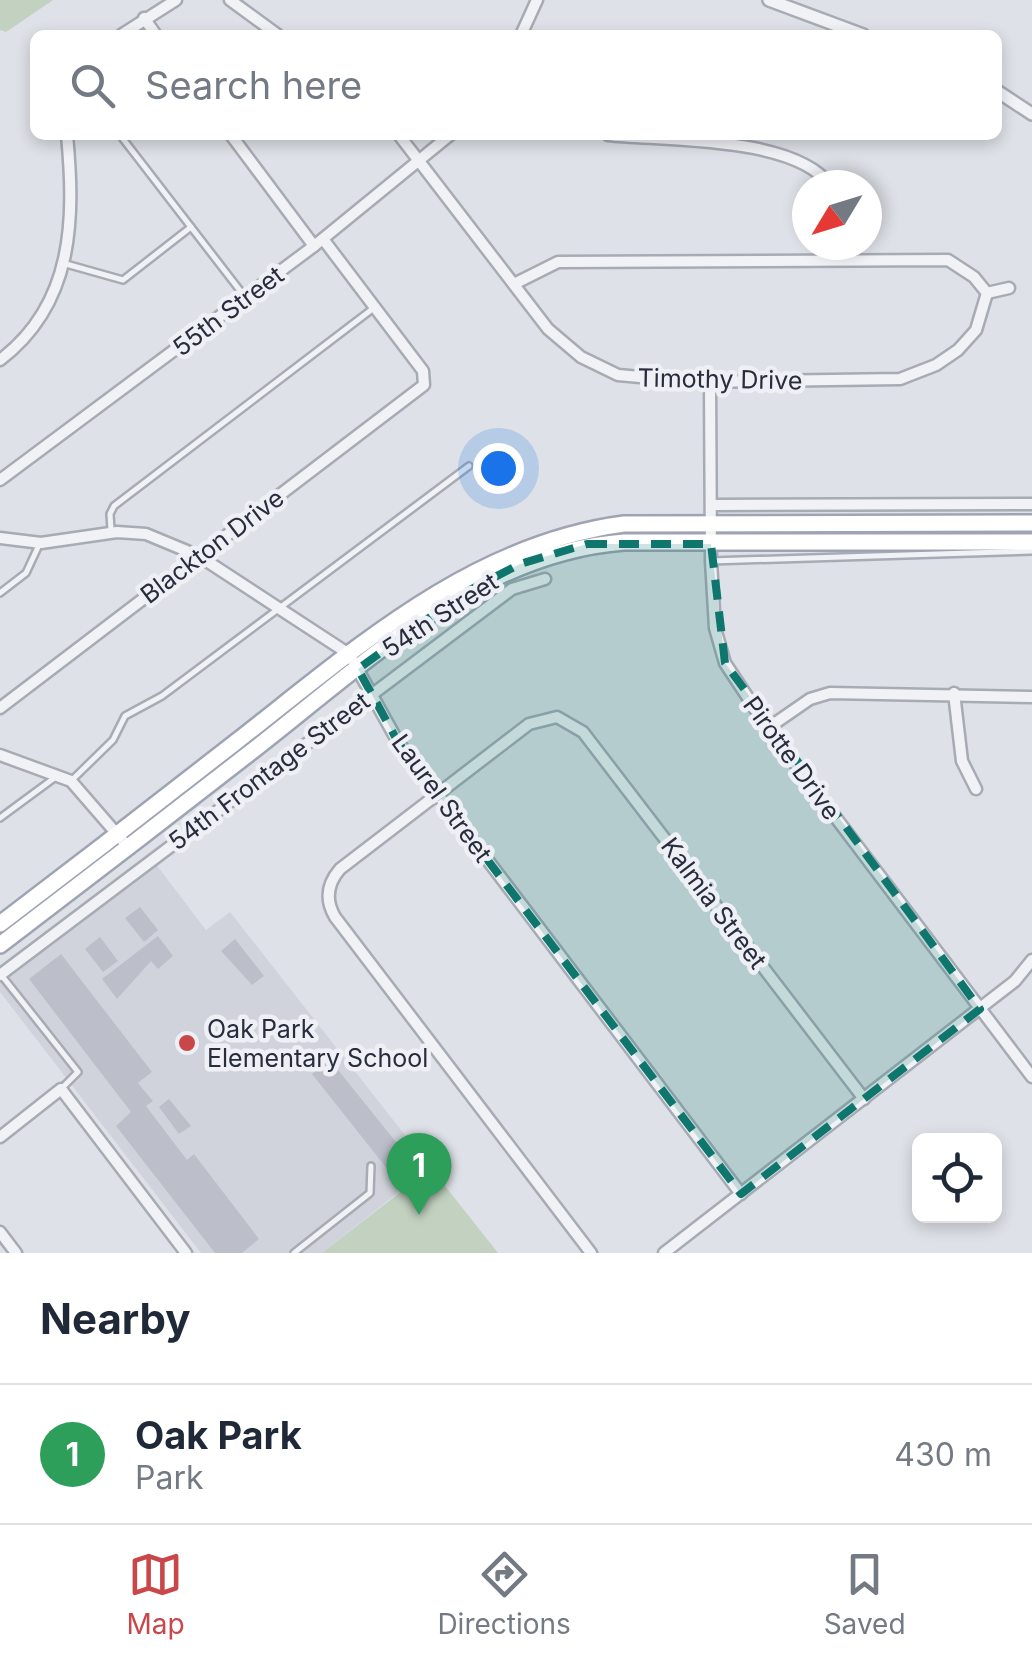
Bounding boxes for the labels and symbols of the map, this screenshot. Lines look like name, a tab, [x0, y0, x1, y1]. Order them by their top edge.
north arrow	[792, 170, 882, 260]
street label: 55th Street	[167, 260, 289, 362]
street label: Timothy Drive	[637, 363, 803, 395]
your location	[473, 443, 524, 494]
street label: Blackton Drive	[135, 482, 289, 610]
street label: 54th Street	[377, 567, 503, 663]
street label: 54th Frontage Street	[163, 686, 375, 856]
street label: Pirotte Drive	[737, 690, 847, 826]
street label: Laurel Street	[386, 728, 498, 868]
street label: Kalmia Street	[655, 831, 773, 975]
place label: Oak Park Elementary School	[207, 1014, 428, 1073]
marker: Oak Park Elementary School	[176, 1032, 198, 1054]
pin: 1	[386, 1132, 452, 1215]

